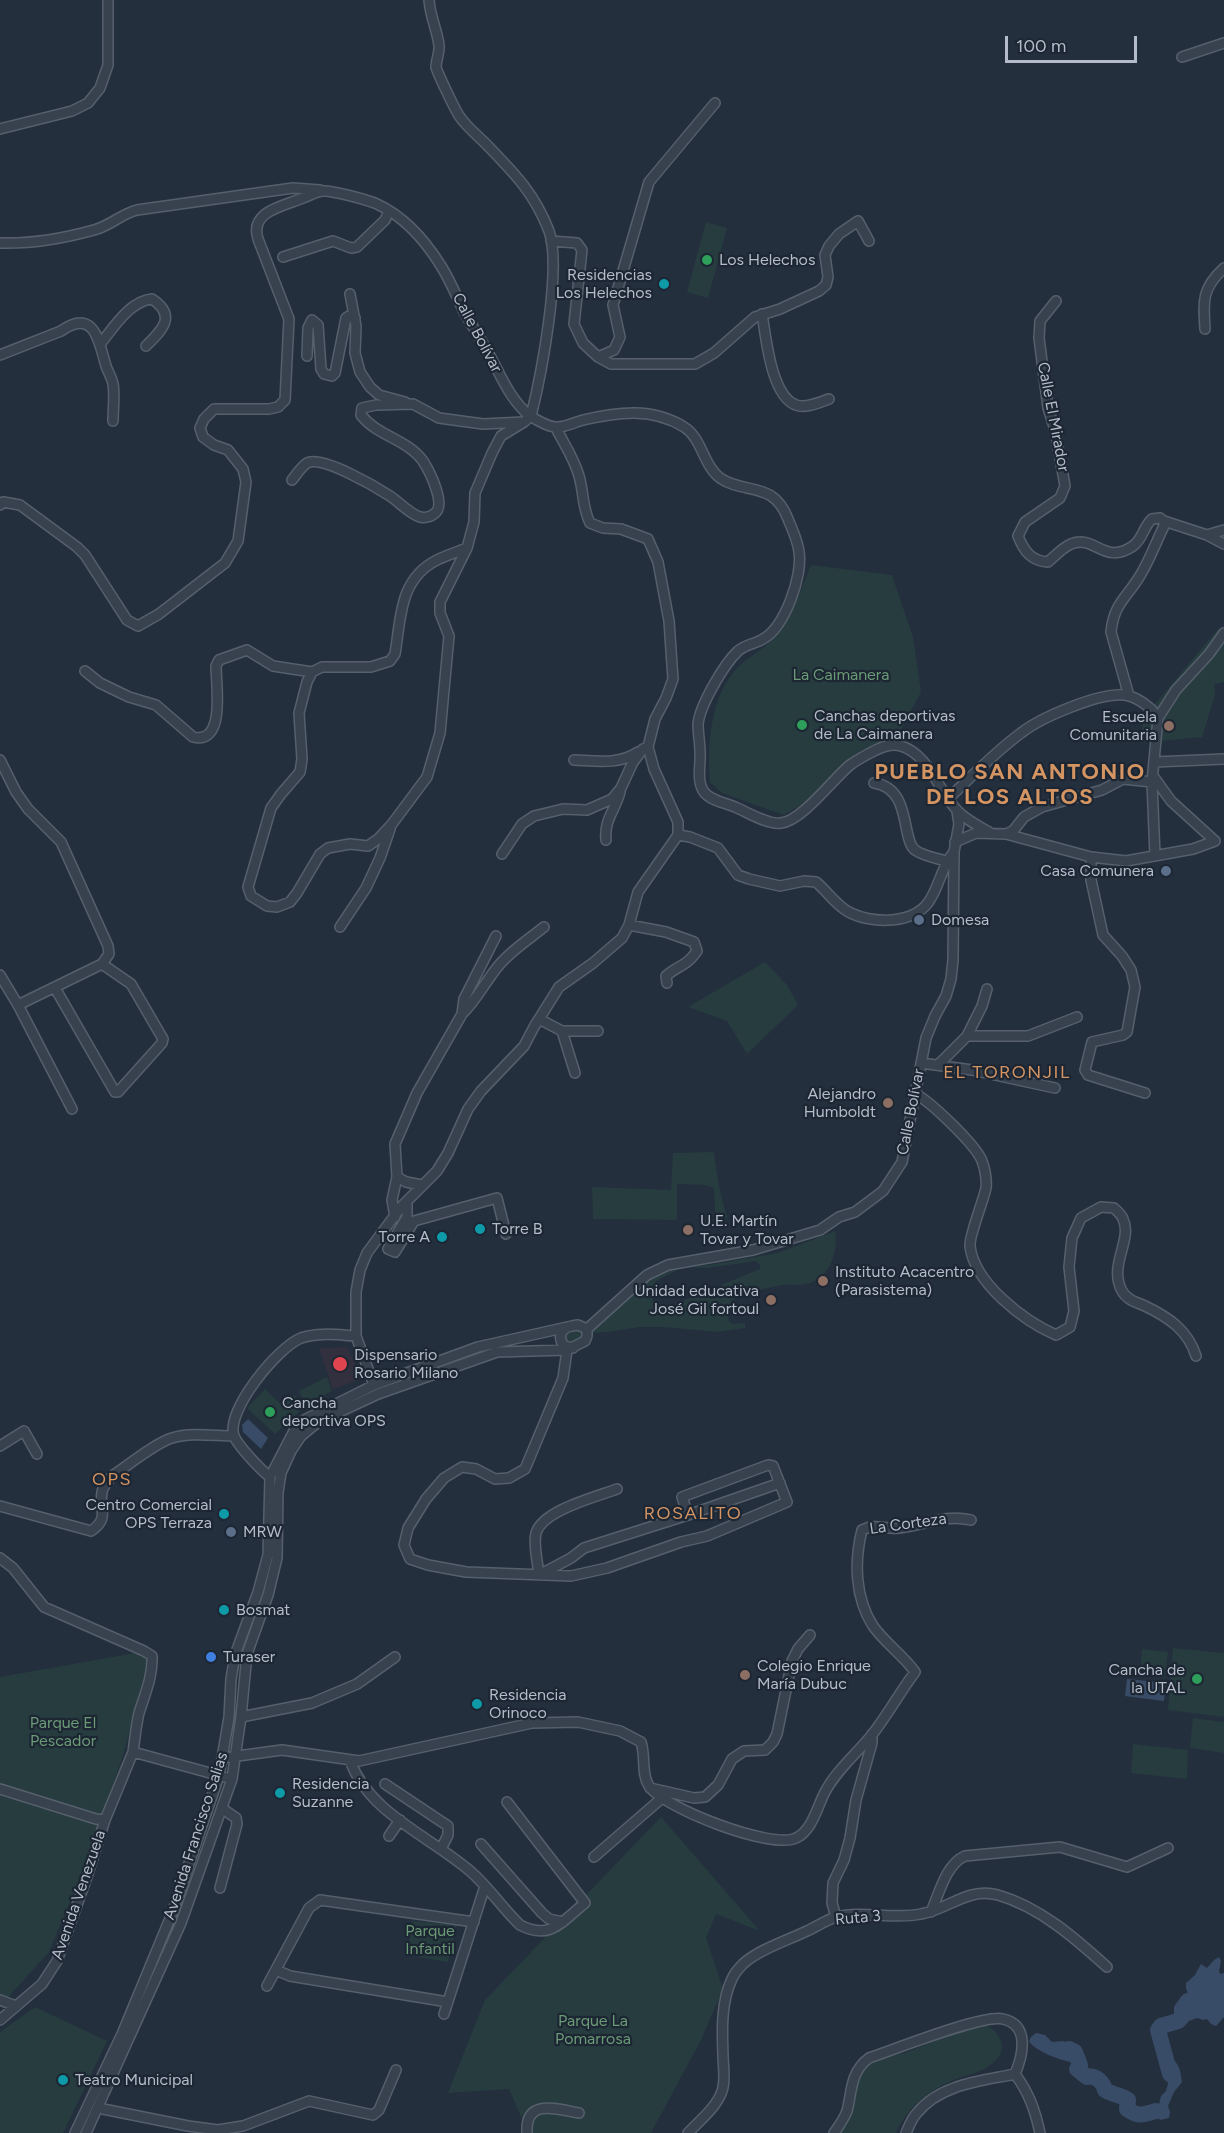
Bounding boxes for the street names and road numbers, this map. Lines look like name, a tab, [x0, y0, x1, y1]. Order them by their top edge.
street label: Calle Bolívar	[448, 290, 506, 376]
street label: Calle El Mirador	[1033, 361, 1073, 473]
street label: Calle Bolívar	[893, 1067, 929, 1157]
street label: La Corteza	[868, 1509, 948, 1539]
street label: Avenida Francisco Salias	[160, 1750, 232, 1922]
street label: Avenida Venezuela	[48, 1828, 110, 1962]
street label: Ruta 3	[834, 1906, 882, 1930]

